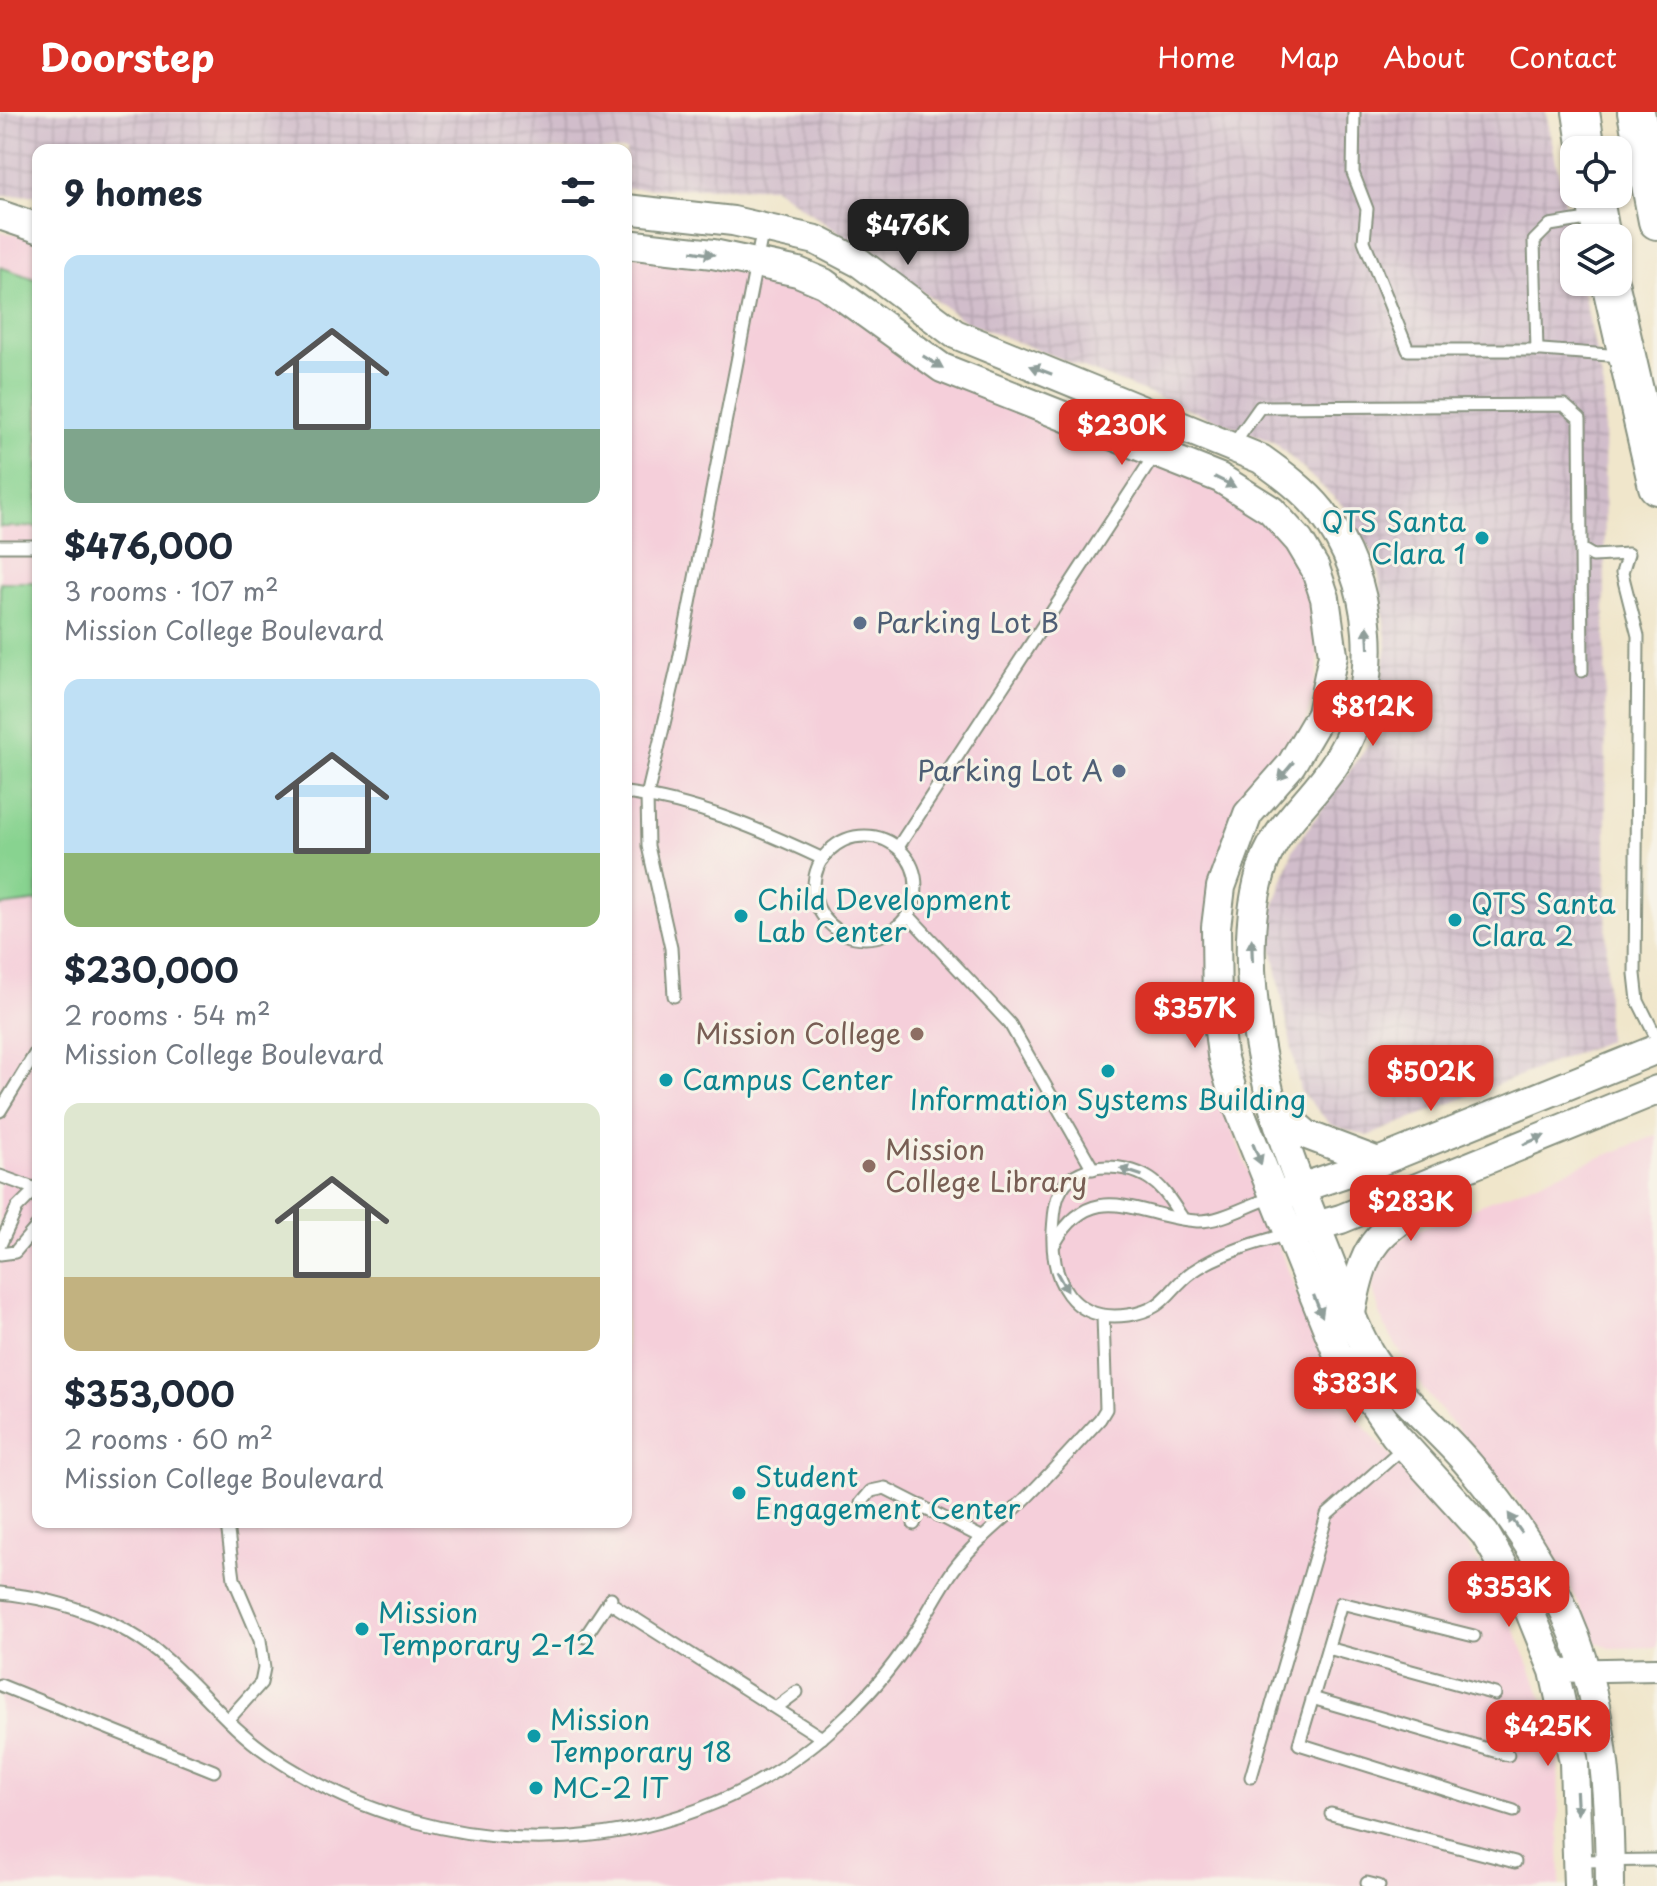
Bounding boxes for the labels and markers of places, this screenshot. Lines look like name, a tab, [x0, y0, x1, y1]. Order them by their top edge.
pin: $476K	[852, 199, 964, 267]
pin: $230K	[1066, 399, 1178, 467]
place label: QTS Santa Clara 1	[1321, 499, 1467, 574]
marker: QTS Santa Clara 1	[1473, 529, 1491, 547]
place label: Parking Lot B	[876, 600, 1059, 643]
marker: Parking Lot B	[851, 614, 869, 632]
pin: $812K	[1317, 680, 1429, 748]
place label: Parking Lot A	[917, 748, 1103, 791]
marker: Parking Lot A	[1110, 762, 1128, 780]
place label: Child Development Lab Center	[757, 877, 1011, 952]
place label: QTS Santa Clara 2	[1471, 881, 1616, 956]
marker: Child Development Lab Center	[732, 907, 750, 925]
marker: QTS Santa Clara 2	[1446, 911, 1464, 929]
pin: $357K	[1139, 982, 1251, 1050]
place label: Mission College	[695, 1011, 901, 1054]
marker: Mission College	[908, 1025, 926, 1043]
pin: $502K	[1375, 1045, 1487, 1113]
place label: Campus Center	[682, 1057, 893, 1100]
marker: Information Systems Building	[1099, 1062, 1117, 1080]
marker: Campus Center	[657, 1071, 675, 1089]
place label: Information Systems Building	[910, 1077, 1306, 1120]
place label: Mission College Library	[885, 1127, 1087, 1202]
marker: Mission College Library	[860, 1157, 878, 1175]
pin: $283K	[1355, 1175, 1467, 1243]
pin: $383K	[1299, 1357, 1411, 1425]
place label: Student Engagement Center	[755, 1454, 1020, 1529]
marker: Student Engagement Center	[730, 1484, 748, 1502]
pin: $353K	[1453, 1561, 1565, 1629]
place label: Mission Temporary 2-12	[378, 1590, 596, 1665]
marker: Mission Temporary 2-12	[353, 1620, 371, 1638]
place label: Mission Temporary 18	[550, 1697, 732, 1772]
pin: $425K	[1492, 1700, 1604, 1768]
marker: Mission Temporary 18	[525, 1727, 543, 1745]
place label: MC-2 IT	[552, 1765, 669, 1808]
marker: MC-2 IT	[527, 1779, 545, 1797]

